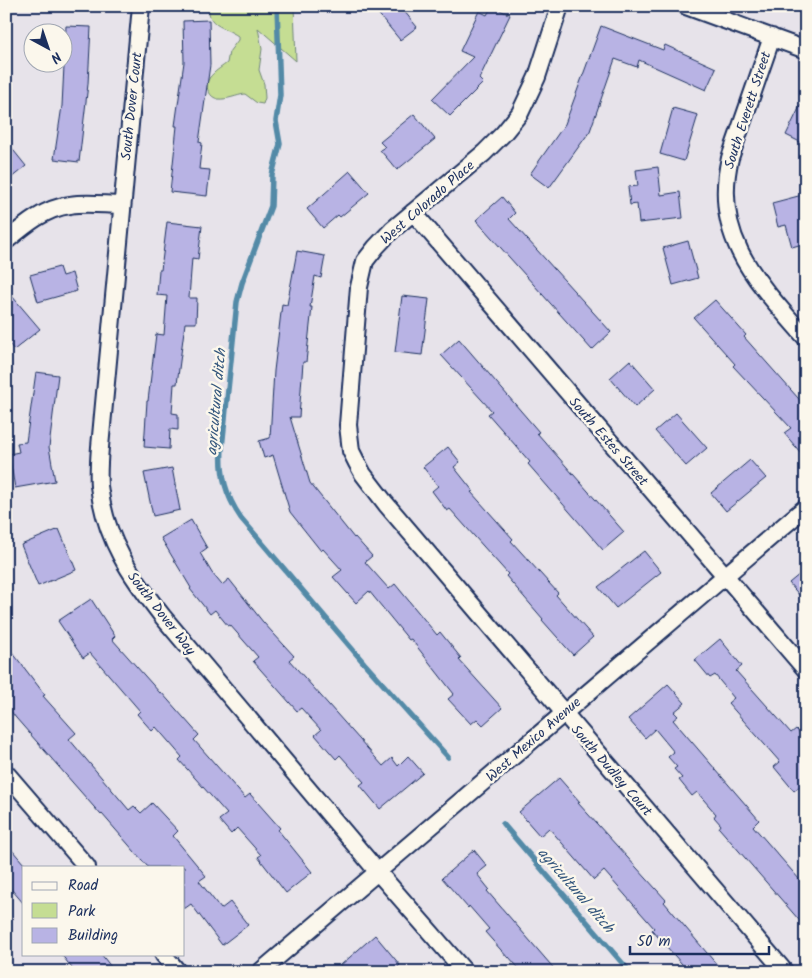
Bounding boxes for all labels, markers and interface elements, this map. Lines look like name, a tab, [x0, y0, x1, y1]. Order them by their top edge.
north arrow	[22, 22, 72, 72]
text: N	[45, 46, 66, 69]
street label: South Everett Street	[719, 48, 777, 172]
street label: South Dover Court	[115, 50, 149, 161]
street label: West Colorado Place	[376, 155, 480, 250]
water label: agricultural ditch	[200, 346, 234, 456]
street label: South Estes Street	[563, 392, 654, 492]
street label: South Dover Way	[121, 567, 201, 661]
street label: West Mexico Avenue	[481, 692, 587, 788]
street label: South Dudley Court	[565, 720, 658, 822]
water label: agricultural ditch	[531, 843, 621, 940]
legend	[22, 866, 185, 956]
text: Road	[68, 874, 99, 898]
text: Park	[68, 900, 96, 924]
scale bar	[630, 923, 768, 955]
text: Building	[68, 924, 118, 948]
text: 50 m	[637, 930, 671, 954]

